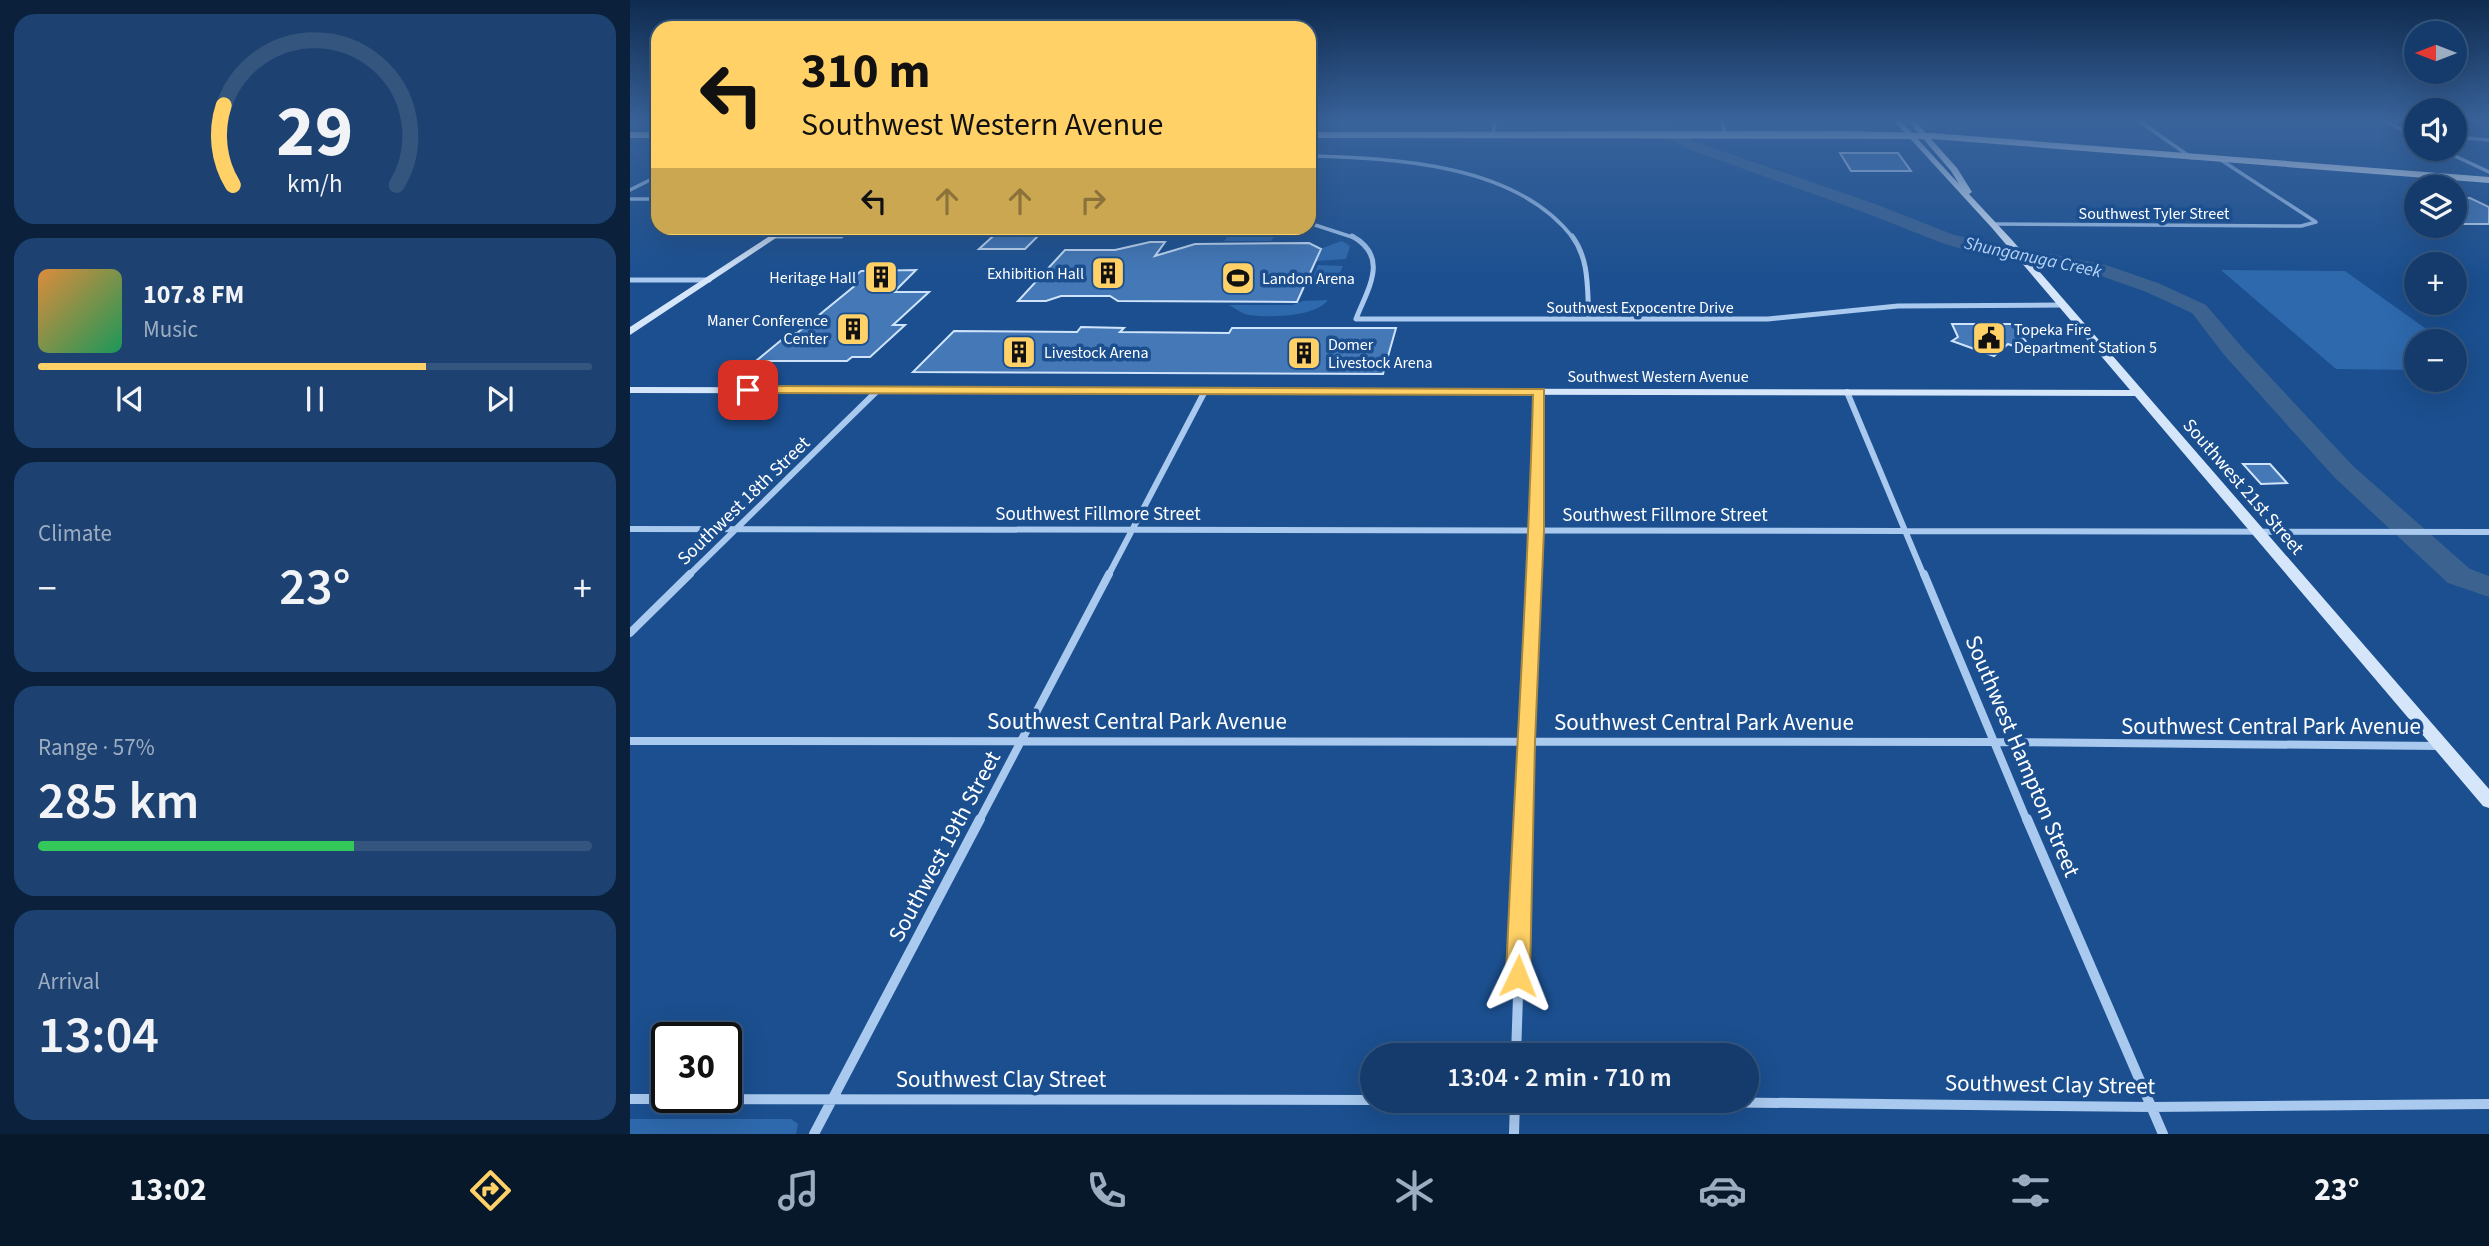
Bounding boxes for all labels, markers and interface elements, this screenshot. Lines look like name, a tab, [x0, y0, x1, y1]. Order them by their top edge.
north arrow	[2404, 21, 2468, 84]
map controls	[2404, 21, 2467, 392]
text: 310 m	[801, 37, 930, 107]
icon: left	[686, 49, 777, 140]
text: 29	[277, 80, 353, 184]
button: sound	[2404, 98, 2467, 161]
text: Southwest Western Avenue	[801, 102, 1163, 148]
text: km/h	[287, 166, 343, 202]
button: layers	[2404, 175, 2467, 238]
icon: left	[855, 182, 893, 220]
icon: ahead	[928, 182, 966, 220]
icon: ahead	[1001, 182, 1039, 220]
icon: right	[1074, 182, 1112, 220]
street label: Southwest Tyler Street	[2079, 203, 2230, 225]
water label: Shunganuga Creek	[1962, 231, 2104, 284]
button: +	[2404, 252, 2467, 315]
building icon: Exhibition Hall	[1089, 254, 1127, 292]
building icon: Heritage Hall	[862, 258, 900, 296]
sports icon: Landon Arena	[1219, 259, 1257, 297]
place label: Exhibition Hall	[987, 263, 1084, 285]
place label: Heritage Hall	[769, 267, 856, 289]
place label: Landon Arena	[1262, 268, 1355, 290]
text: 107.8 FM	[143, 276, 244, 313]
street label: Southwest Expocentre Drive	[1546, 297, 1734, 319]
place label: Maner Conference Center	[707, 310, 828, 350]
building icon: Maner Conference Center	[834, 310, 872, 348]
text: Music	[143, 313, 198, 346]
public building icon: Topeka Fire Department Station 5	[1970, 319, 2008, 357]
place label: Topeka Fire Department Station 5	[2014, 319, 2157, 359]
button: −	[2404, 329, 2467, 392]
building icon: Livestock Arena	[1000, 333, 1038, 371]
building icon: Domer Livestock Arena	[1285, 334, 1323, 372]
place label: Domer Livestock Arena	[1328, 334, 1433, 374]
place label: Livestock Arena	[1044, 342, 1149, 364]
pin	[718, 360, 778, 420]
street label: Southwest Western Avenue	[1567, 366, 1749, 388]
icon: arrive	[729, 371, 767, 409]
icon: previous	[111, 380, 149, 418]
icon: pause	[296, 380, 334, 418]
icon: next	[481, 380, 519, 418]
street label: Southwest 21st Street	[2176, 413, 2310, 561]
street label: Southwest 18th Street	[672, 430, 817, 572]
street label: Southwest Fillmore Street	[995, 501, 1201, 528]
street label: Southwest Fillmore Street	[1562, 502, 1768, 529]
text: Climate	[38, 517, 112, 550]
text: 23°	[279, 551, 351, 625]
text: −	[38, 562, 57, 616]
text: +	[573, 562, 592, 616]
street label: Southwest Hampton Street	[1957, 630, 2089, 882]
street label: Southwest Central Park Avenue	[987, 705, 1287, 738]
street label: Southwest Central Park Avenue	[1554, 706, 1854, 739]
street label: Southwest Central Park Avenue	[2121, 710, 2421, 743]
text: Range · 57%	[38, 731, 155, 764]
street label: Southwest 19th Street	[880, 745, 1009, 948]
text: 285 km	[38, 765, 199, 839]
position arrow	[1481, 939, 1555, 1013]
text: Arrival	[38, 965, 100, 998]
text: 13:04	[38, 999, 159, 1073]
speed limit sign: 30	[651, 1022, 742, 1113]
text: 13:04 · 2 min · 710 m	[1447, 1059, 1672, 1096]
street label: Southwest Clay Street	[896, 1063, 1106, 1096]
street label: Southwest Clay Street	[1944, 1066, 2156, 1103]
icon: directions	[466, 1166, 515, 1215]
icon: music	[774, 1166, 823, 1215]
icon: phone	[1082, 1166, 1131, 1215]
icon: climate	[1390, 1166, 1439, 1215]
icon: car	[1698, 1166, 1747, 1215]
icon: filters	[2006, 1166, 2055, 1215]
text: 13:02	[130, 1167, 207, 1213]
text: 23°	[2314, 1167, 2359, 1213]

